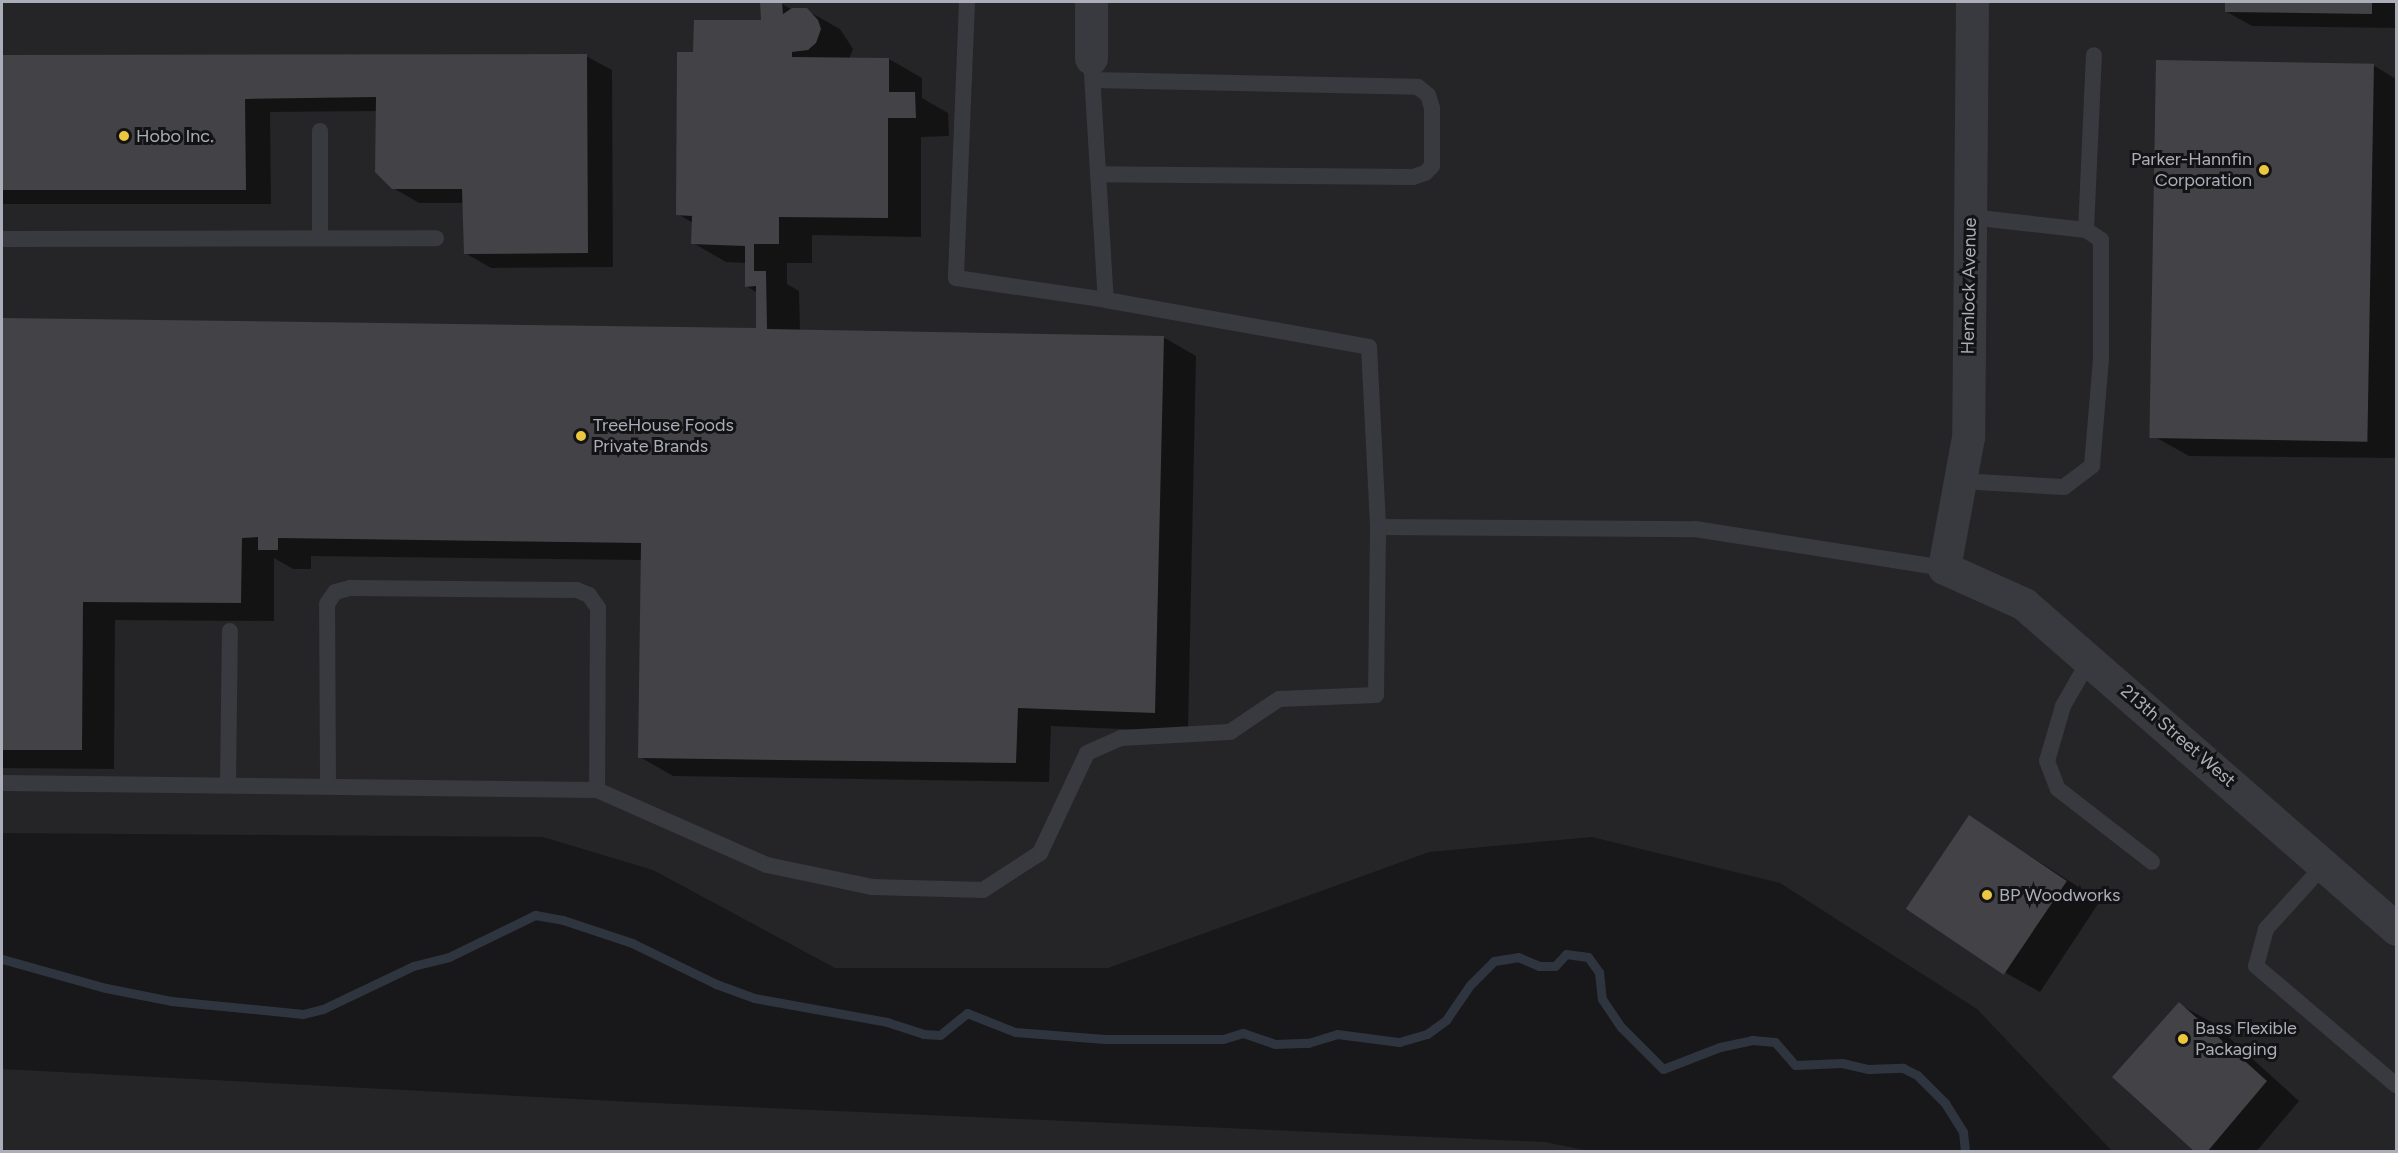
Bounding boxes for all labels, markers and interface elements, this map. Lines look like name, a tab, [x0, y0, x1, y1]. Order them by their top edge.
place label: Hobo Inc.	[136, 125, 214, 147]
marker: Hobo Inc.	[117, 129, 131, 143]
place label: Parker-Hannfin Corporation	[2131, 149, 2252, 192]
marker: Parker-Hannfin Corporation	[2257, 163, 2271, 177]
street label: Hemlock Avenue	[1957, 217, 1981, 355]
place label: TreeHouse Foods Private Brands	[593, 415, 734, 458]
marker: TreeHouse Foods Private Brands	[574, 429, 588, 443]
street label: 213th Street West	[2116, 680, 2240, 792]
place label: BP Woodworks	[1999, 884, 2120, 906]
marker: BP Woodworks	[1980, 888, 1994, 902]
place label: Bass Flexible Packaging	[2195, 1018, 2297, 1060]
marker: Bass Flexible Packaging	[2176, 1032, 2190, 1046]

